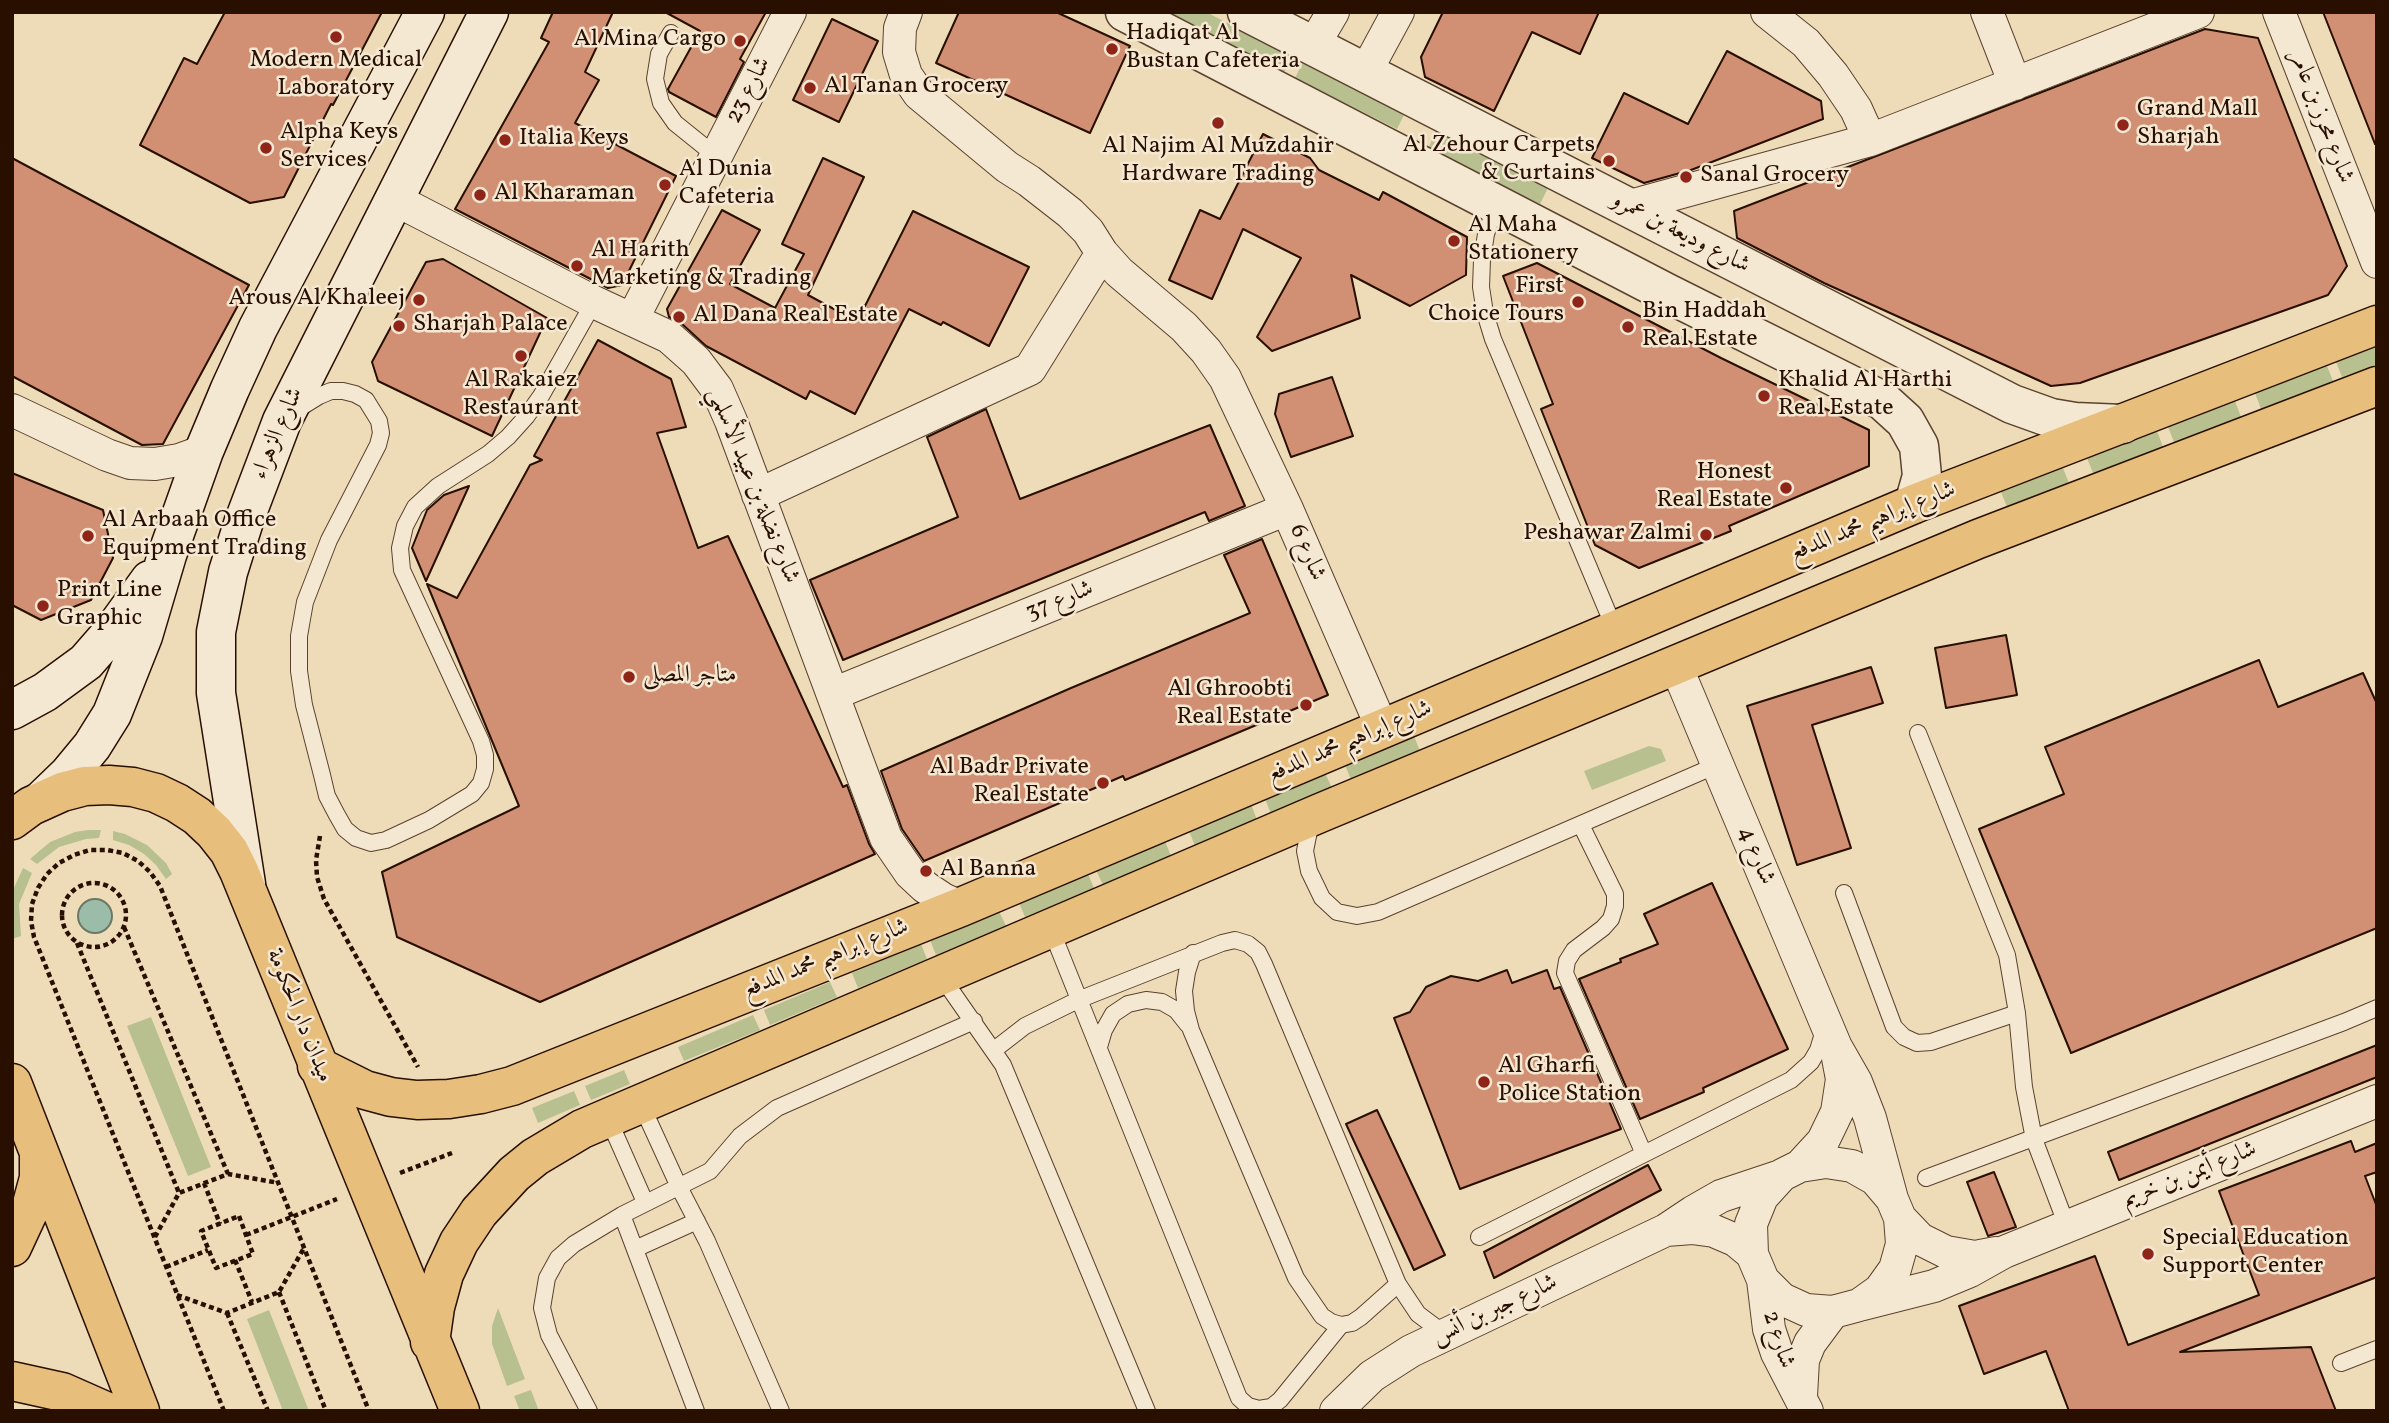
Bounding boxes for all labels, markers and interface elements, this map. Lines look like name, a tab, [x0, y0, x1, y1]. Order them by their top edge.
place label: Hadiqat Al Bustan Cafeteria	[1126, 21, 1300, 77]
place label: Al Mina Cargo	[574, 27, 726, 55]
marker: Modern Medical Laboratory	[328, 29, 344, 45]
marker: Al Mina Cargo	[732, 33, 748, 49]
marker: Hadiqat Al Bustan Cafeteria	[1104, 41, 1120, 57]
street label: شارع محرز بن عامر	[2281, 46, 2359, 188]
place label: Modern Medical Laboratory	[250, 48, 422, 104]
street label: شارع 23	[721, 53, 779, 129]
place label: Al Tanan Grocery	[824, 74, 1008, 102]
marker: Al Tanan Grocery	[802, 80, 818, 96]
place label: Grand Mall Sharjah	[2137, 97, 2258, 153]
marker: Al Najim Al Muzdahir Hardware Trading	[1210, 115, 1226, 131]
marker: Grand Mall Sharjah	[2115, 117, 2131, 133]
place label: Alpha Keys Services	[280, 120, 398, 176]
place label: Italia Keys	[519, 126, 629, 154]
marker: Italia Keys	[497, 132, 513, 148]
place label: Al Zehour Carpets & Curtains	[1403, 133, 1595, 189]
place label: Al Najim Al Muzdahir Hardware Trading	[1102, 134, 1334, 190]
marker: Alpha Keys Services	[258, 140, 274, 156]
marker: Al Zehour Carpets & Curtains	[1601, 153, 1617, 169]
place label: Al Dunia Cafeteria	[679, 157, 775, 213]
place label: Sanal Grocery	[1700, 163, 1849, 191]
marker: Sanal Grocery	[1678, 169, 1694, 185]
marker: Al Dunia Cafeteria	[657, 177, 673, 193]
place label: Al Kharaman	[494, 181, 635, 209]
marker: Al Kharaman	[472, 187, 488, 203]
street label: شارع وديعة بن عمرو	[1606, 187, 1754, 281]
place label: Al Maha Stationery	[1468, 213, 1578, 269]
marker: Al Maha Stationery	[1446, 233, 1462, 249]
place label: Al Harith Marketing & Trading	[591, 238, 812, 294]
marker: Al Harith Marketing & Trading	[569, 258, 585, 274]
place label: First Choice Tours	[1428, 274, 1564, 330]
place label: Arous Al Khaleej	[229, 286, 405, 314]
marker: Arous Al Khaleej	[411, 292, 427, 308]
marker: First Choice Tours	[1570, 294, 1586, 310]
place label: Bin Haddah Real Estate	[1642, 299, 1767, 355]
place label: Al Dana Real Estate	[693, 303, 898, 331]
marker: Al Dana Real Estate	[671, 309, 687, 325]
place label: Sharjah Palace	[413, 312, 568, 340]
marker: Sharjah Palace	[391, 318, 407, 334]
marker: Bin Haddah Real Estate	[1620, 319, 1636, 335]
marker: Al Rakaiez Restaurant	[513, 348, 529, 364]
place label: Al Rakaiez Restaurant	[463, 368, 579, 424]
place label: Khalid Al Harthi Real Estate	[1778, 368, 1952, 424]
street label: شارع الزهراء	[247, 384, 311, 484]
street label: شارع نضلة بن عبيد الأسلمي	[700, 384, 804, 588]
marker: Khalid Al Harthi Real Estate	[1756, 388, 1772, 404]
place label: Honest Real Estate	[1656, 460, 1772, 516]
street label: شارع إبراهيم محمد المدفع	[1786, 477, 1960, 569]
marker: Honest Real Estate	[1778, 480, 1794, 496]
place label: Al Arbaah Office Equipment Trading	[102, 508, 307, 564]
street label: شارع 6	[1281, 520, 1331, 586]
place label: Peshawar Zalmi	[1523, 521, 1692, 549]
marker: Peshawar Zalmi	[1698, 527, 1714, 543]
marker: Al Arbaah Office Equipment Trading	[80, 528, 96, 544]
street label: شارع 37	[1022, 575, 1098, 629]
place label: Print Line Graphic	[57, 578, 162, 634]
marker: Print Line Graphic	[35, 598, 51, 614]
place label: متاجر المصلى	[643, 663, 737, 691]
marker: متاجر المصلى	[621, 669, 637, 685]
place label: Al Ghroobti Real Estate	[1167, 677, 1292, 733]
street label: شارع إبراهيم محمد المدفع	[1263, 695, 1437, 791]
marker: Al Ghroobti Real Estate	[1298, 697, 1314, 713]
place label: Al Badr Private Real Estate	[930, 755, 1089, 811]
marker: Al Badr Private Real Estate	[1095, 775, 1111, 791]
street label: شارع 4	[1730, 822, 1780, 890]
place label: Al Banna	[940, 857, 1036, 885]
marker: Al Banna	[918, 863, 934, 879]
street label: شارع إبراهيم محمد المدفع	[739, 914, 913, 1006]
street label: ميدان دار الحكومة	[258, 945, 338, 1087]
place label: Al Gharfi Police Station	[1498, 1054, 1641, 1110]
marker: Al Gharfi Police Station	[1476, 1074, 1492, 1090]
street label: شارع أيمن بن خريم	[2119, 1136, 2261, 1216]
place label: Special Education Support Center	[2162, 1226, 2349, 1282]
marker: Special Education Support Center	[2140, 1246, 2156, 1262]
street label: شارع جبر بن أنس	[1427, 1269, 1563, 1353]
street label: شارع 2	[1754, 1307, 1800, 1373]

